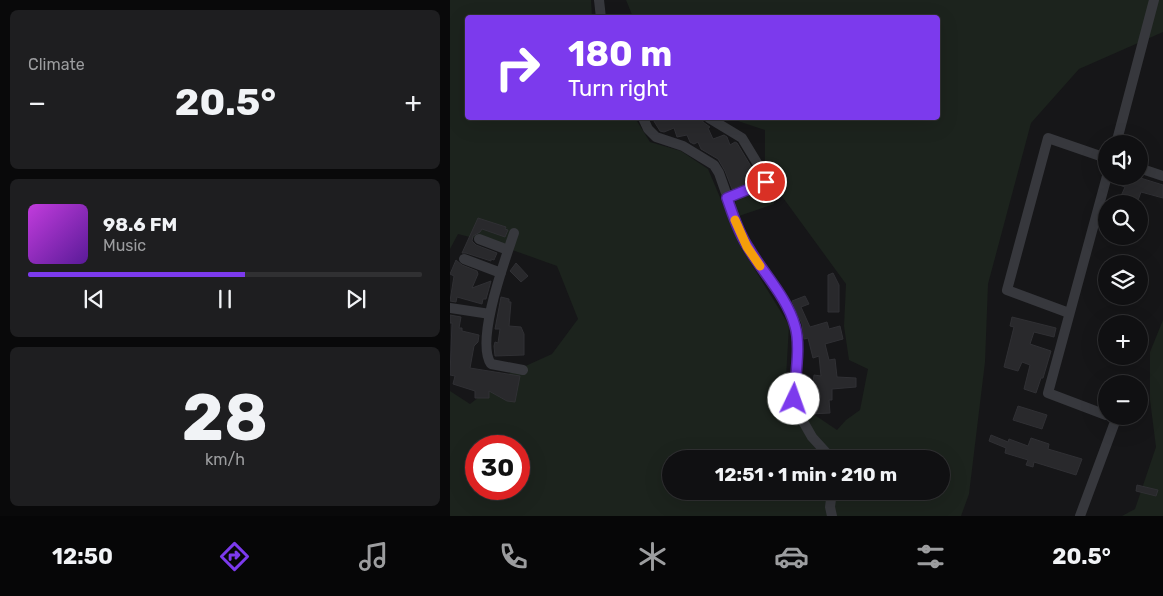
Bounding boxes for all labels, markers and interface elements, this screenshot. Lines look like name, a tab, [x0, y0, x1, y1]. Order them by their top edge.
text: 180 m	[568, 33, 672, 75]
icon: right	[485, 35, 550, 100]
text: Climate	[28, 55, 85, 74]
text: Turn right	[568, 75, 668, 102]
text: 20.5°	[175, 79, 276, 125]
text: −	[28, 86, 46, 119]
text: +	[405, 86, 422, 119]
map controls	[1098, 135, 1148, 425]
button: sound	[1098, 135, 1148, 185]
pin	[745, 161, 787, 203]
icon: arrive	[752, 168, 780, 196]
button: search	[1098, 195, 1148, 245]
text: 98.6 FM	[103, 213, 177, 236]
text: Music	[103, 236, 146, 255]
button: layers	[1098, 255, 1148, 305]
icon: previous	[80, 285, 108, 313]
icon: pause	[211, 285, 239, 313]
icon: next	[342, 285, 370, 313]
button: +	[1098, 315, 1148, 365]
position arrow	[767, 372, 819, 424]
button: −	[1098, 375, 1148, 425]
text: 28	[182, 379, 268, 456]
speed limit sign: 30	[465, 435, 530, 500]
text: km/h	[205, 450, 245, 469]
text: 12:51 · 1 min · 210 m	[715, 463, 897, 486]
icon: directions	[217, 539, 252, 574]
icon: music	[356, 539, 391, 574]
icon: phone	[496, 539, 531, 574]
icon: climate	[635, 539, 670, 574]
icon: car	[774, 539, 809, 574]
icon: filters	[913, 539, 948, 574]
text: 12:50	[52, 543, 113, 570]
text: 20.5°	[1052, 543, 1111, 570]

